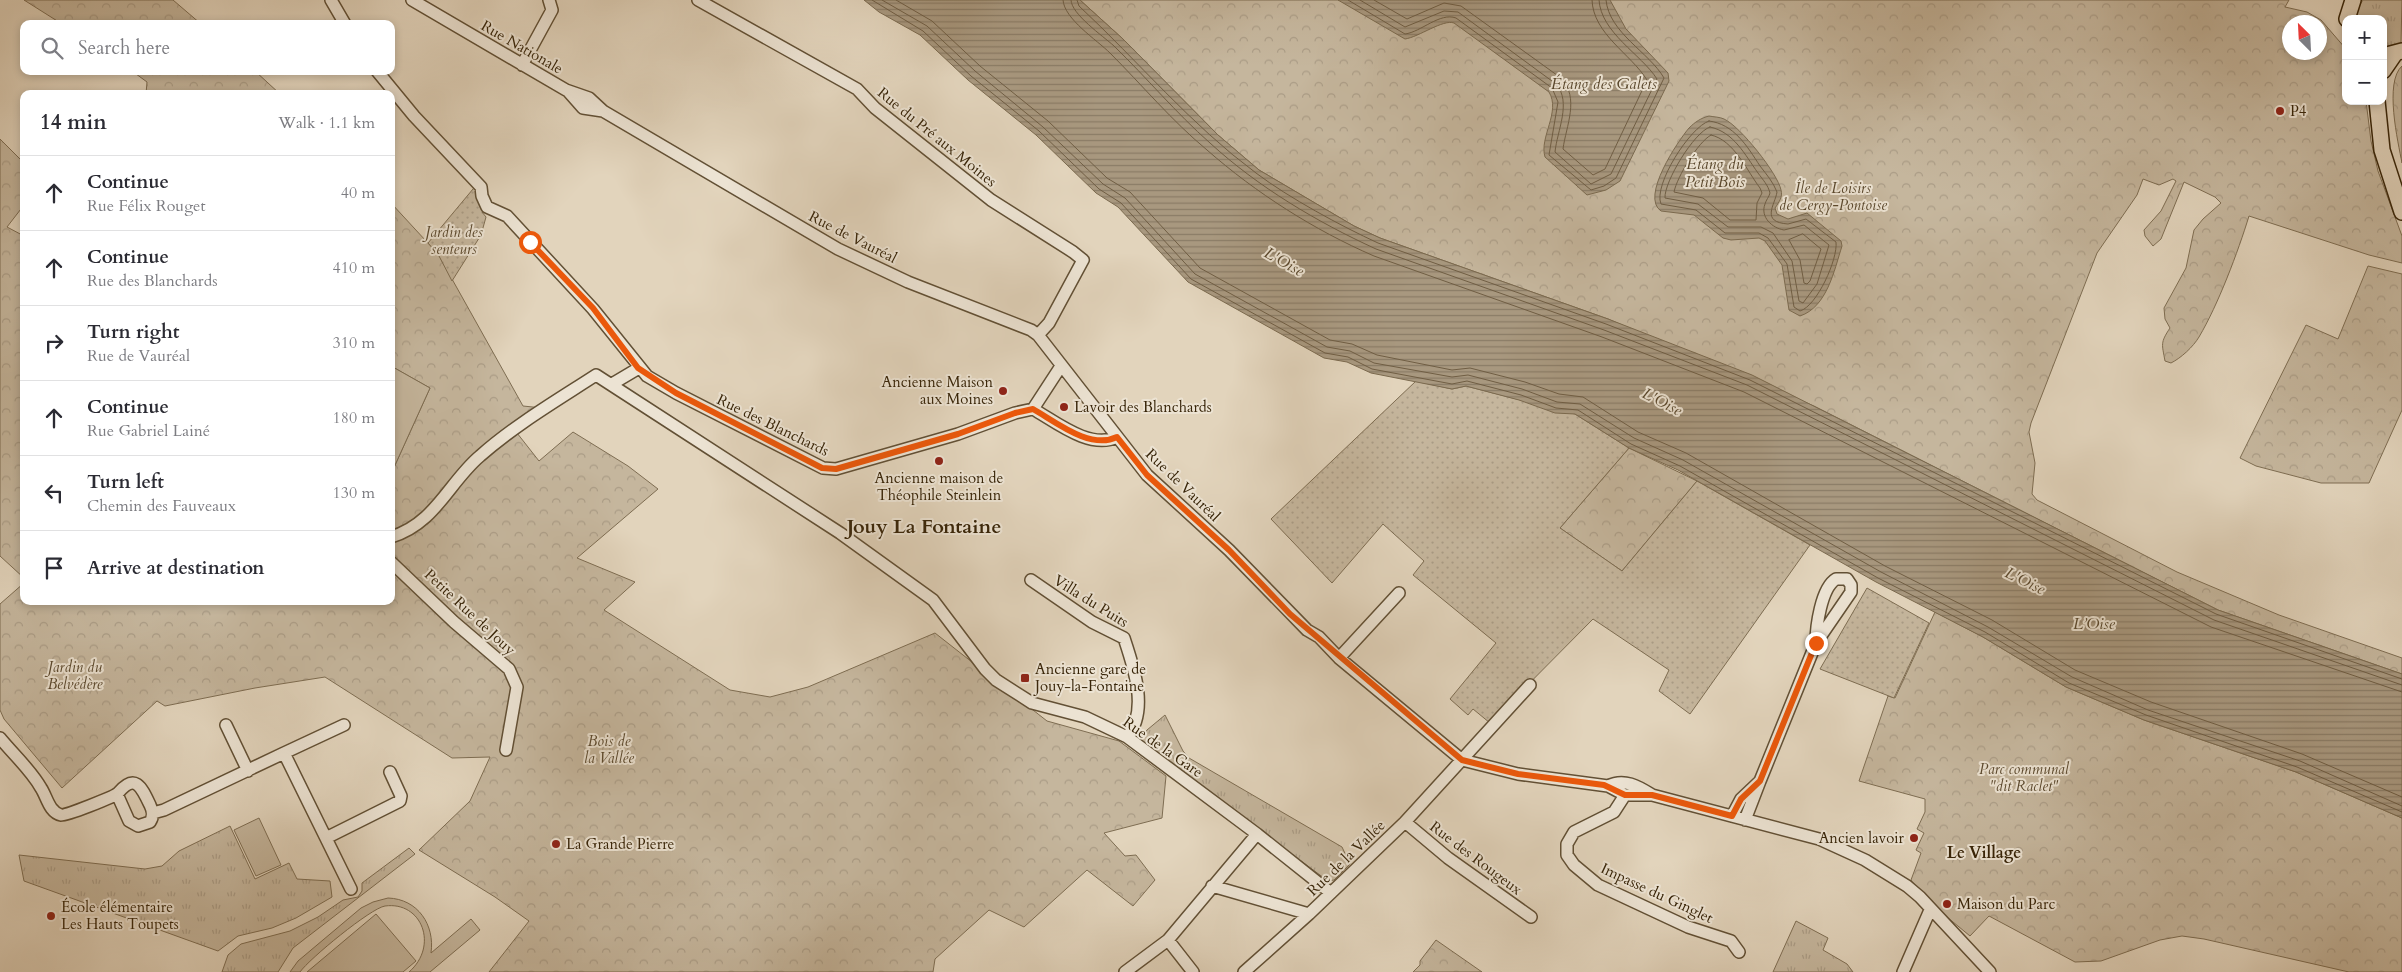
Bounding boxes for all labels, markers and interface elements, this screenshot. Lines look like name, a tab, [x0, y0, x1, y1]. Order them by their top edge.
street label: Rue Nationale	[477, 15, 567, 79]
north arrow	[2282, 15, 2327, 60]
map controls	[2342, 15, 2387, 105]
button: +	[2342, 15, 2387, 60]
search box	[20, 20, 395, 75]
icon: search	[38, 34, 66, 62]
text: Search here	[78, 35, 170, 61]
button: −	[2342, 60, 2387, 105]
water label: Étang des Galets	[1551, 73, 1658, 95]
street label: Rue du Pré aux Moines	[873, 83, 1001, 191]
place label: P4	[2290, 101, 2307, 121]
marker: P4	[2274, 105, 2286, 117]
text: 14 min	[40, 108, 107, 137]
text: Walk · 1.1 km	[278, 112, 375, 134]
water label: Étang du Petit Bois	[1685, 153, 1746, 193]
text: Continue	[87, 169, 169, 195]
park label: Île de Loisirs de Cergy-Pontoise	[1779, 178, 1887, 215]
icon: ahead	[40, 179, 68, 207]
text: 40 m	[341, 182, 375, 204]
text: Rue Félix Rouget	[87, 195, 205, 217]
street label: Rue de Vauréal	[805, 206, 901, 268]
park label: Jardin des senteurs	[421, 222, 483, 259]
route start	[519, 231, 542, 254]
water label: L'Oise	[1260, 242, 1309, 282]
text: Continue	[87, 244, 169, 270]
icon: ahead	[40, 254, 68, 282]
text: 410 m	[333, 257, 375, 279]
text: Rue des Blanchards	[87, 270, 218, 292]
text: Turn right	[87, 319, 179, 345]
icon: right	[40, 329, 68, 357]
text: 310 m	[333, 332, 375, 354]
text: Rue de Vauréal	[87, 345, 190, 367]
place label: Ancienne Maison aux Moines	[882, 372, 993, 409]
water label: L'Oise	[1638, 383, 1687, 422]
marker: Ancienne Maison aux Moines	[997, 385, 1009, 397]
street label: Rue des Blanchards	[714, 389, 832, 461]
text: Continue	[87, 394, 169, 420]
place label: Lavoir des Blanchards	[1074, 397, 1212, 417]
marker: Lavoir des Blanchards	[1058, 401, 1070, 413]
icon: ahead	[40, 404, 68, 432]
text: 180 m	[333, 407, 375, 429]
text: Rue Gabriel Lainé	[87, 420, 210, 442]
street label: Rue de Vauréal	[1141, 444, 1225, 526]
marker: Ancienne maison de Théophile Steinlein	[933, 455, 945, 467]
place label: Ancienne maison de Théophile Steinlein	[875, 468, 1004, 505]
text: Turn left	[87, 469, 164, 495]
icon: left	[40, 479, 68, 507]
text: 130 m	[333, 482, 375, 504]
text: Chemin des Fauveaux	[87, 495, 236, 517]
district label: Jouy La Fontaine	[844, 513, 1001, 540]
icon: arrive	[40, 554, 68, 582]
text: Arrive at destination	[87, 555, 264, 581]
water label: L'Oise	[2001, 562, 2050, 601]
street label: Petite Rue de Jouy	[420, 564, 520, 660]
street label: Villa du Puits	[1050, 570, 1132, 632]
water label: L’Oise	[2073, 613, 2116, 635]
route end	[1805, 632, 1828, 655]
park label: Jardin du Belvédère	[44, 657, 103, 694]
place label: Ancienne gare de Jouy-la-Fontaine	[1033, 659, 1146, 696]
marker: Ancienne gare de Jouy-la-Fontaine	[1019, 672, 1031, 684]
street label: Rue de la Gare	[1119, 712, 1207, 782]
park label: Bois de la Vallée	[584, 731, 634, 768]
park label: Parc communal "dit Raclet"	[1979, 759, 2070, 796]
street label: Rue de la Vallée	[1303, 815, 1390, 900]
street label: Rue des Rougeux	[1426, 817, 1527, 900]
place label: Ancien lavoir	[1819, 828, 1905, 848]
marker: Ancien lavoir	[1908, 832, 1920, 844]
place label: La Grande Pierre	[566, 834, 675, 854]
marker: La Grande Pierre	[550, 838, 562, 850]
district label: Le Village	[1947, 842, 2021, 864]
street label: Impasse du Ginglet	[1598, 858, 1717, 928]
place label: Maison du Parc	[1957, 894, 2056, 914]
place label: École élémentaire Les Hauts Toupets	[61, 897, 179, 934]
marker: Maison du Parc	[1941, 898, 1953, 910]
marker: École élémentaire Les Hauts Toupets	[45, 910, 57, 922]

